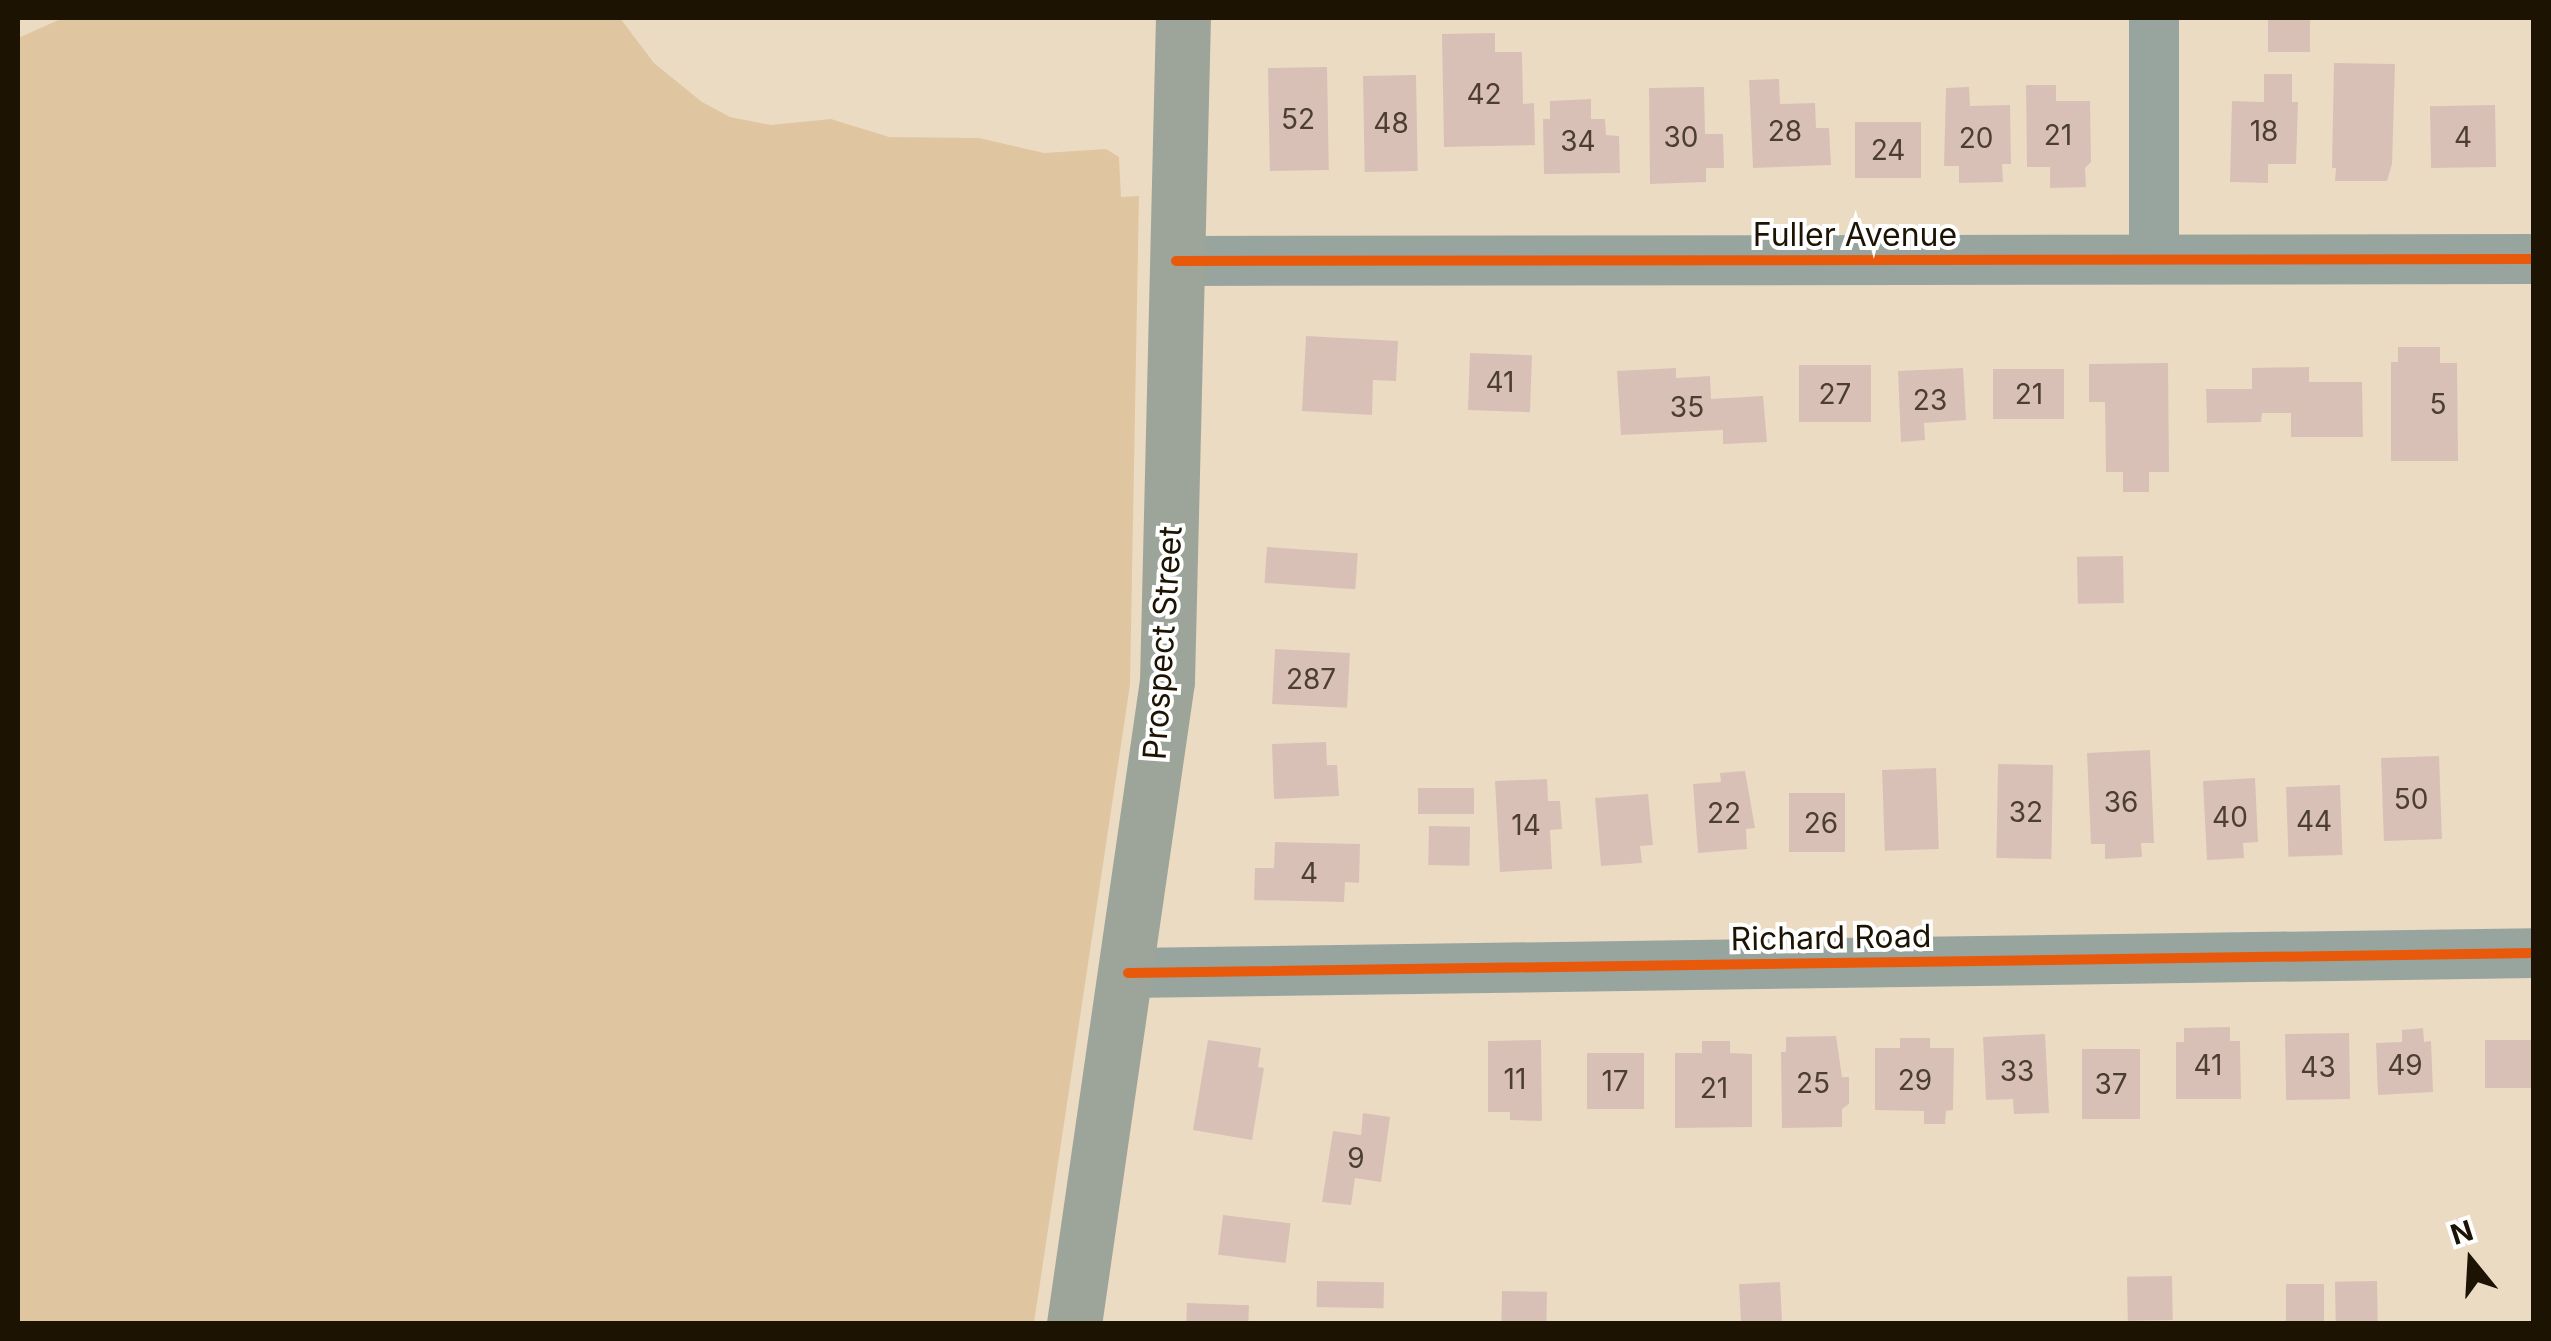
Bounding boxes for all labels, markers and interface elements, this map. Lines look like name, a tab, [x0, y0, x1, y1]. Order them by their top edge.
house number: 42	[1466, 77, 1502, 111]
house number: 52	[1281, 102, 1315, 136]
house number: 48	[1373, 106, 1409, 140]
house number: 28	[1768, 114, 1802, 148]
house number: 18	[2250, 114, 2278, 148]
house number: 21	[2044, 118, 2072, 152]
house number: 30	[1664, 120, 1698, 154]
house number: 4	[2454, 120, 2472, 154]
house number: 20	[1959, 121, 1993, 155]
house number: 34	[1560, 124, 1596, 158]
house number: 24	[1871, 133, 1905, 167]
street label: Fuller Avenue	[1753, 216, 1957, 254]
house number: 41	[1486, 365, 1514, 399]
house number: 27	[1819, 377, 1851, 411]
house number: 21	[2015, 377, 2043, 411]
house number: 23	[1913, 383, 1947, 417]
house number: 5	[2429, 387, 2447, 421]
house number: 35	[1670, 390, 1704, 424]
street label: Prospect Street	[1136, 525, 1190, 761]
house number: 287	[1286, 662, 1336, 696]
house number: 50	[2394, 782, 2428, 816]
house number: 36	[2104, 785, 2138, 819]
house number: 32	[2009, 795, 2043, 829]
house number: 22	[1707, 796, 1741, 830]
house number: 40	[2212, 800, 2248, 834]
house number: 44	[2296, 804, 2332, 838]
house number: 26	[1804, 806, 1838, 840]
house number: 14	[1511, 808, 1541, 842]
house number: 4	[1300, 856, 1318, 890]
street label: Richard Road	[1730, 917, 1932, 959]
house number: 41	[2194, 1048, 2222, 1082]
house number: 49	[2387, 1048, 2423, 1082]
house number: 43	[2300, 1050, 2336, 1084]
house number: 33	[2000, 1054, 2034, 1088]
house number: 11	[1504, 1062, 1526, 1096]
house number: 29	[1898, 1063, 1932, 1097]
house number: 17	[1601, 1064, 1629, 1098]
house number: 25	[1796, 1066, 1830, 1100]
house number: 37	[2094, 1067, 2128, 1101]
house number: 21	[1700, 1071, 1728, 1105]
house number: 9	[1347, 1141, 1365, 1175]
north arrow	[2421, 1211, 2521, 1311]
text: N	[2446, 1213, 2477, 1252]

